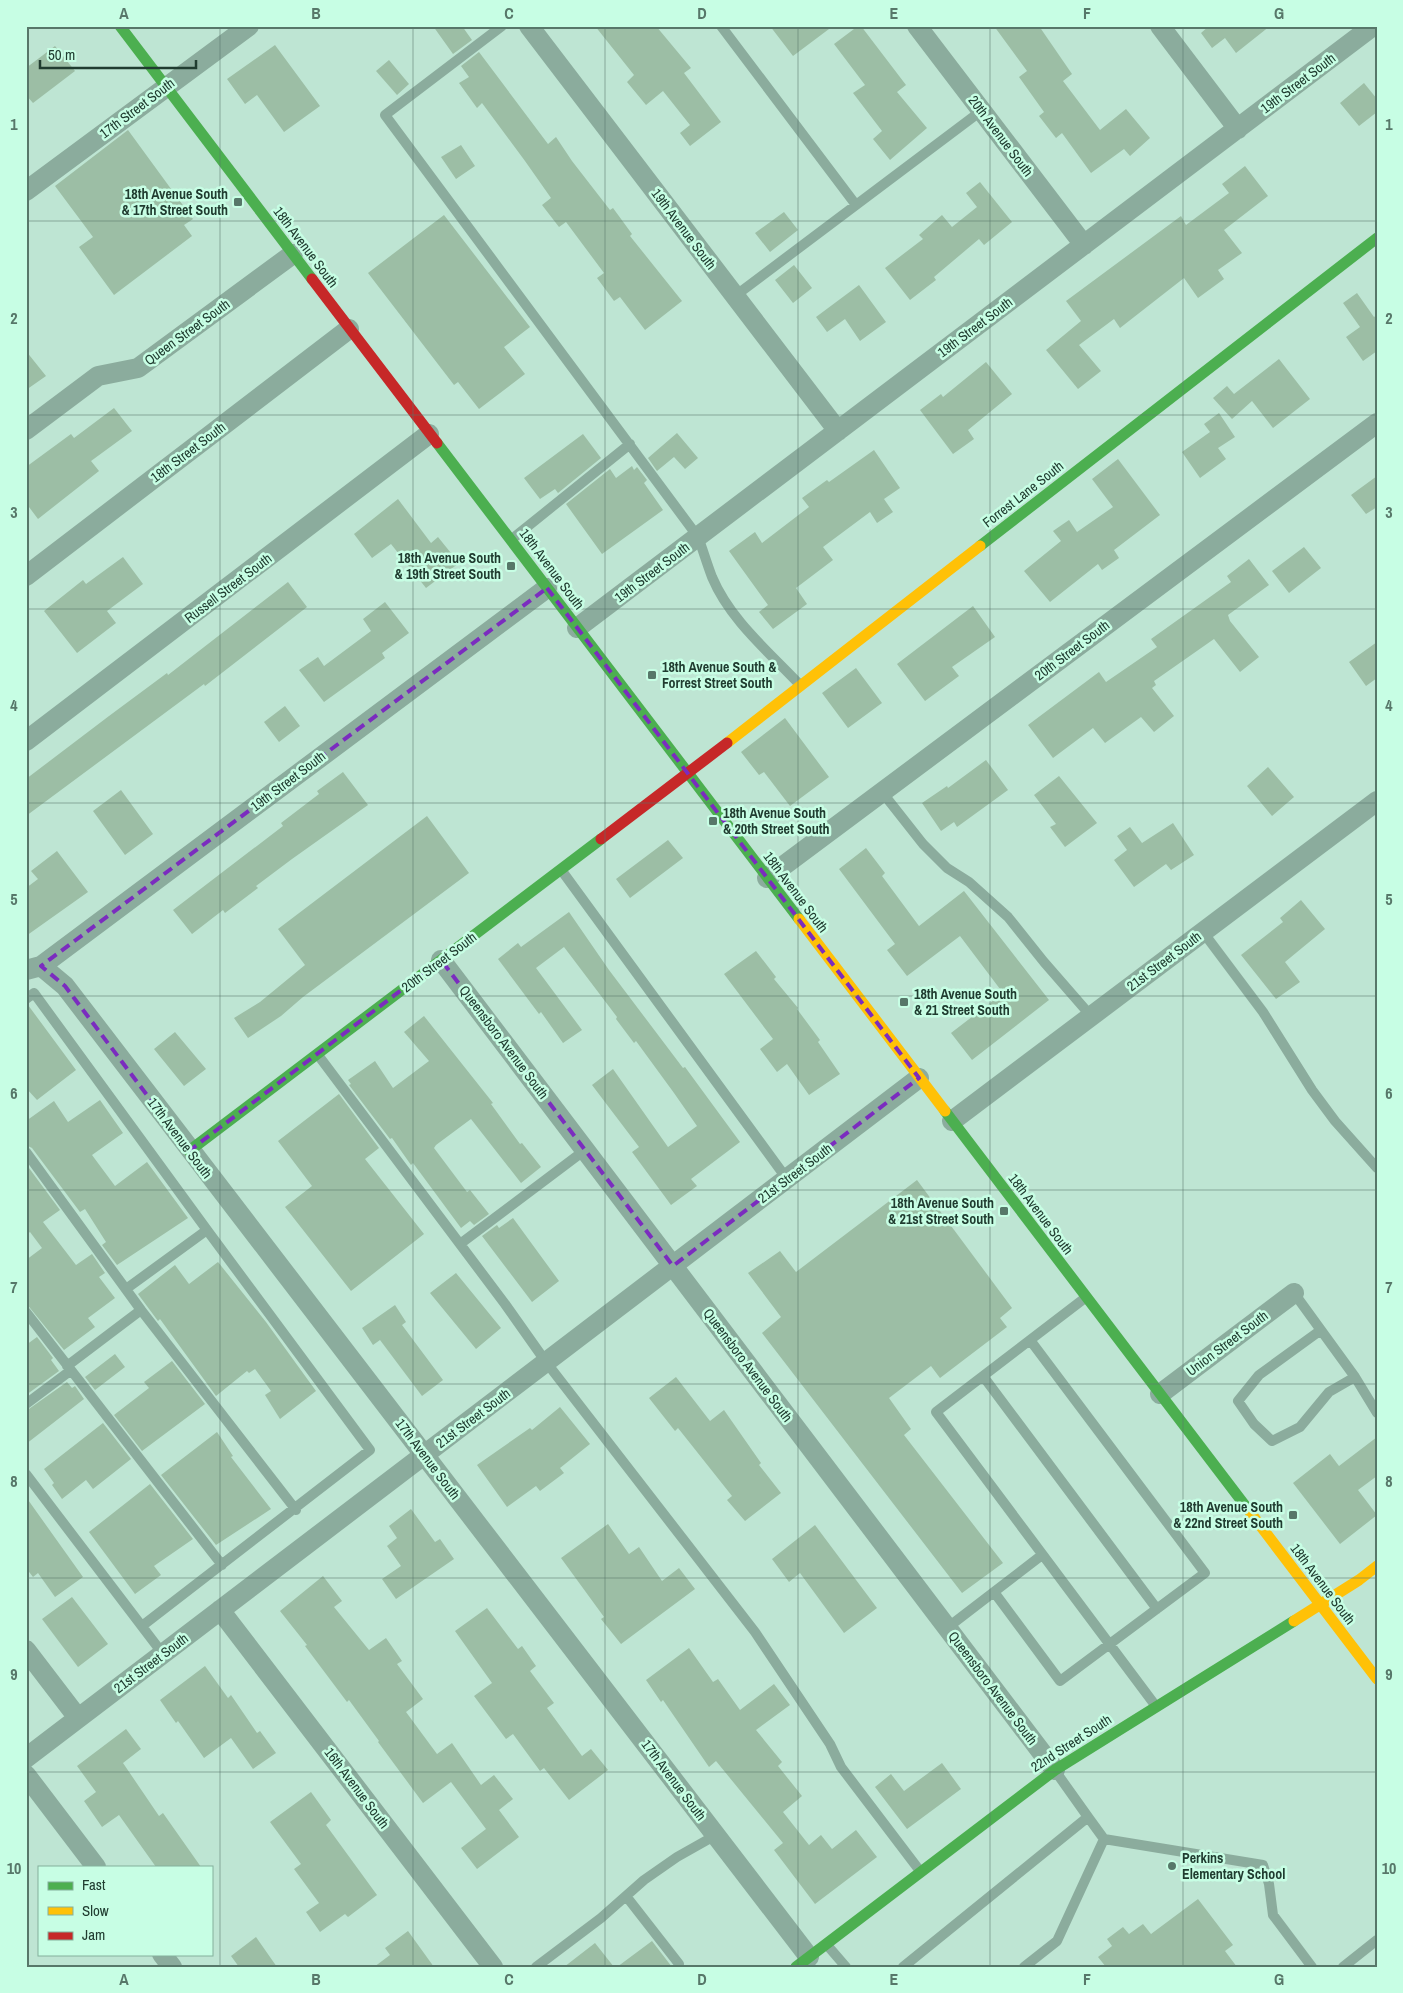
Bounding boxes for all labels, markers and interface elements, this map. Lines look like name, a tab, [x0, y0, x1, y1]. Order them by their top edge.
text: A	[119, 2, 129, 24]
text: B	[311, 2, 321, 24]
text: C	[504, 2, 514, 24]
text: D	[697, 2, 707, 24]
text: E	[890, 2, 899, 24]
text: F	[1083, 2, 1091, 24]
text: G	[1274, 2, 1284, 24]
scale bar	[40, 38, 196, 70]
text: 50 m	[48, 44, 75, 65]
street label: 19th Street South	[1257, 49, 1339, 117]
street label: 17th Street South	[96, 74, 178, 142]
street label: 20th Avenue South	[965, 92, 1037, 180]
text: 1	[10, 113, 18, 135]
text: 1	[1385, 113, 1393, 135]
place label: 18th Avenue South & 17th Street South	[121, 185, 228, 219]
street label: 19th Avenue South	[648, 185, 720, 273]
marker: 18th Avenue South & 17th Street South	[232, 196, 244, 208]
street label: 18th Avenue South	[270, 203, 342, 291]
street label: 19th Street South	[934, 293, 1016, 361]
street label: Queen Street South	[141, 295, 233, 369]
text: 2	[10, 307, 18, 329]
text: 2	[1385, 307, 1393, 329]
street label: 18th Street South	[147, 418, 229, 486]
street label: Forrest Lane South	[979, 457, 1067, 531]
text: 3	[10, 501, 18, 523]
text: 3	[1385, 501, 1393, 523]
street label: 18th Avenue South	[516, 525, 588, 613]
street label: 19th Street South	[611, 538, 693, 606]
street label: Russell Street South	[181, 549, 275, 627]
place label: 18th Avenue South & 19th Street South	[394, 549, 501, 583]
marker: 18th Avenue South & 19th Street South	[505, 560, 517, 572]
street label: 20th Street South	[1031, 616, 1113, 684]
place label: 18th Avenue South & Forrest Street South	[662, 658, 777, 692]
marker: 18th Avenue South & Forrest Street South	[646, 669, 658, 681]
text: 4	[10, 694, 18, 716]
text: 4	[1385, 694, 1393, 716]
street label: 19th Street South	[247, 747, 329, 815]
place label: 18th Avenue South & 20th Street South	[723, 804, 830, 838]
marker: 18th Avenue South & 20th Street South	[707, 815, 719, 827]
street label: 18th Avenue South	[760, 848, 832, 936]
text: 5	[10, 888, 18, 910]
text: 5	[1385, 888, 1393, 910]
street label: 21st Street South	[1123, 927, 1205, 995]
street label: 20th Street South	[398, 928, 480, 996]
street label: Queensboro Avenue South	[455, 982, 553, 1102]
place label: 18th Avenue South & 21 Street South	[914, 985, 1017, 1019]
marker: 18th Avenue South & 21 Street South	[898, 996, 910, 1008]
text: 6	[10, 1082, 18, 1104]
text: 6	[1385, 1082, 1393, 1104]
street label: 17th Avenue South	[144, 1094, 216, 1182]
street label: 21st Street South	[754, 1139, 836, 1207]
street label: 18th Avenue South	[1005, 1170, 1077, 1258]
place label: 18th Avenue South & 21st Street South	[888, 1194, 994, 1228]
marker: 18th Avenue South & 21st Street South	[998, 1205, 1010, 1217]
text: 7	[10, 1276, 18, 1298]
text: 7	[1385, 1276, 1393, 1298]
street label: Queensboro Avenue South	[699, 1305, 797, 1425]
street label: Union Street South	[1183, 1306, 1271, 1380]
street label: 21st Street South	[432, 1384, 514, 1452]
street label: 17th Avenue South	[392, 1415, 464, 1503]
text: 8	[10, 1470, 18, 1492]
text: 8	[1385, 1470, 1393, 1492]
place label: 18th Avenue South & 22nd Street South	[1173, 1498, 1283, 1532]
marker: 18th Avenue South & 22nd Street South	[1287, 1509, 1299, 1521]
street label: 18th Avenue South	[1287, 1540, 1359, 1628]
street label: Queensboro Avenue South	[944, 1628, 1042, 1748]
street label: 21st Street South	[110, 1629, 192, 1697]
text: 9	[10, 1663, 18, 1685]
text: 9	[1385, 1663, 1393, 1685]
street label: 22nd Street South	[1027, 1710, 1115, 1776]
street label: 17th Avenue South	[638, 1736, 710, 1824]
street label: 16th Avenue South	[321, 1744, 393, 1832]
place label: Perkins Elementary School	[1182, 1849, 1285, 1883]
text: 10	[7, 1857, 21, 1879]
text: 10	[1382, 1857, 1396, 1879]
marker: Perkins Elementary School	[1166, 1860, 1178, 1872]
legend	[38, 1866, 212, 1956]
text: Fast	[82, 1874, 106, 1895]
text: Slow	[82, 1900, 109, 1921]
text: Jam	[82, 1924, 105, 1945]
text: A	[119, 1968, 129, 1990]
text: B	[311, 1968, 321, 1990]
text: C	[504, 1968, 514, 1990]
text: D	[697, 1968, 707, 1990]
text: E	[890, 1968, 899, 1990]
text: F	[1083, 1968, 1091, 1990]
text: G	[1274, 1968, 1284, 1990]

